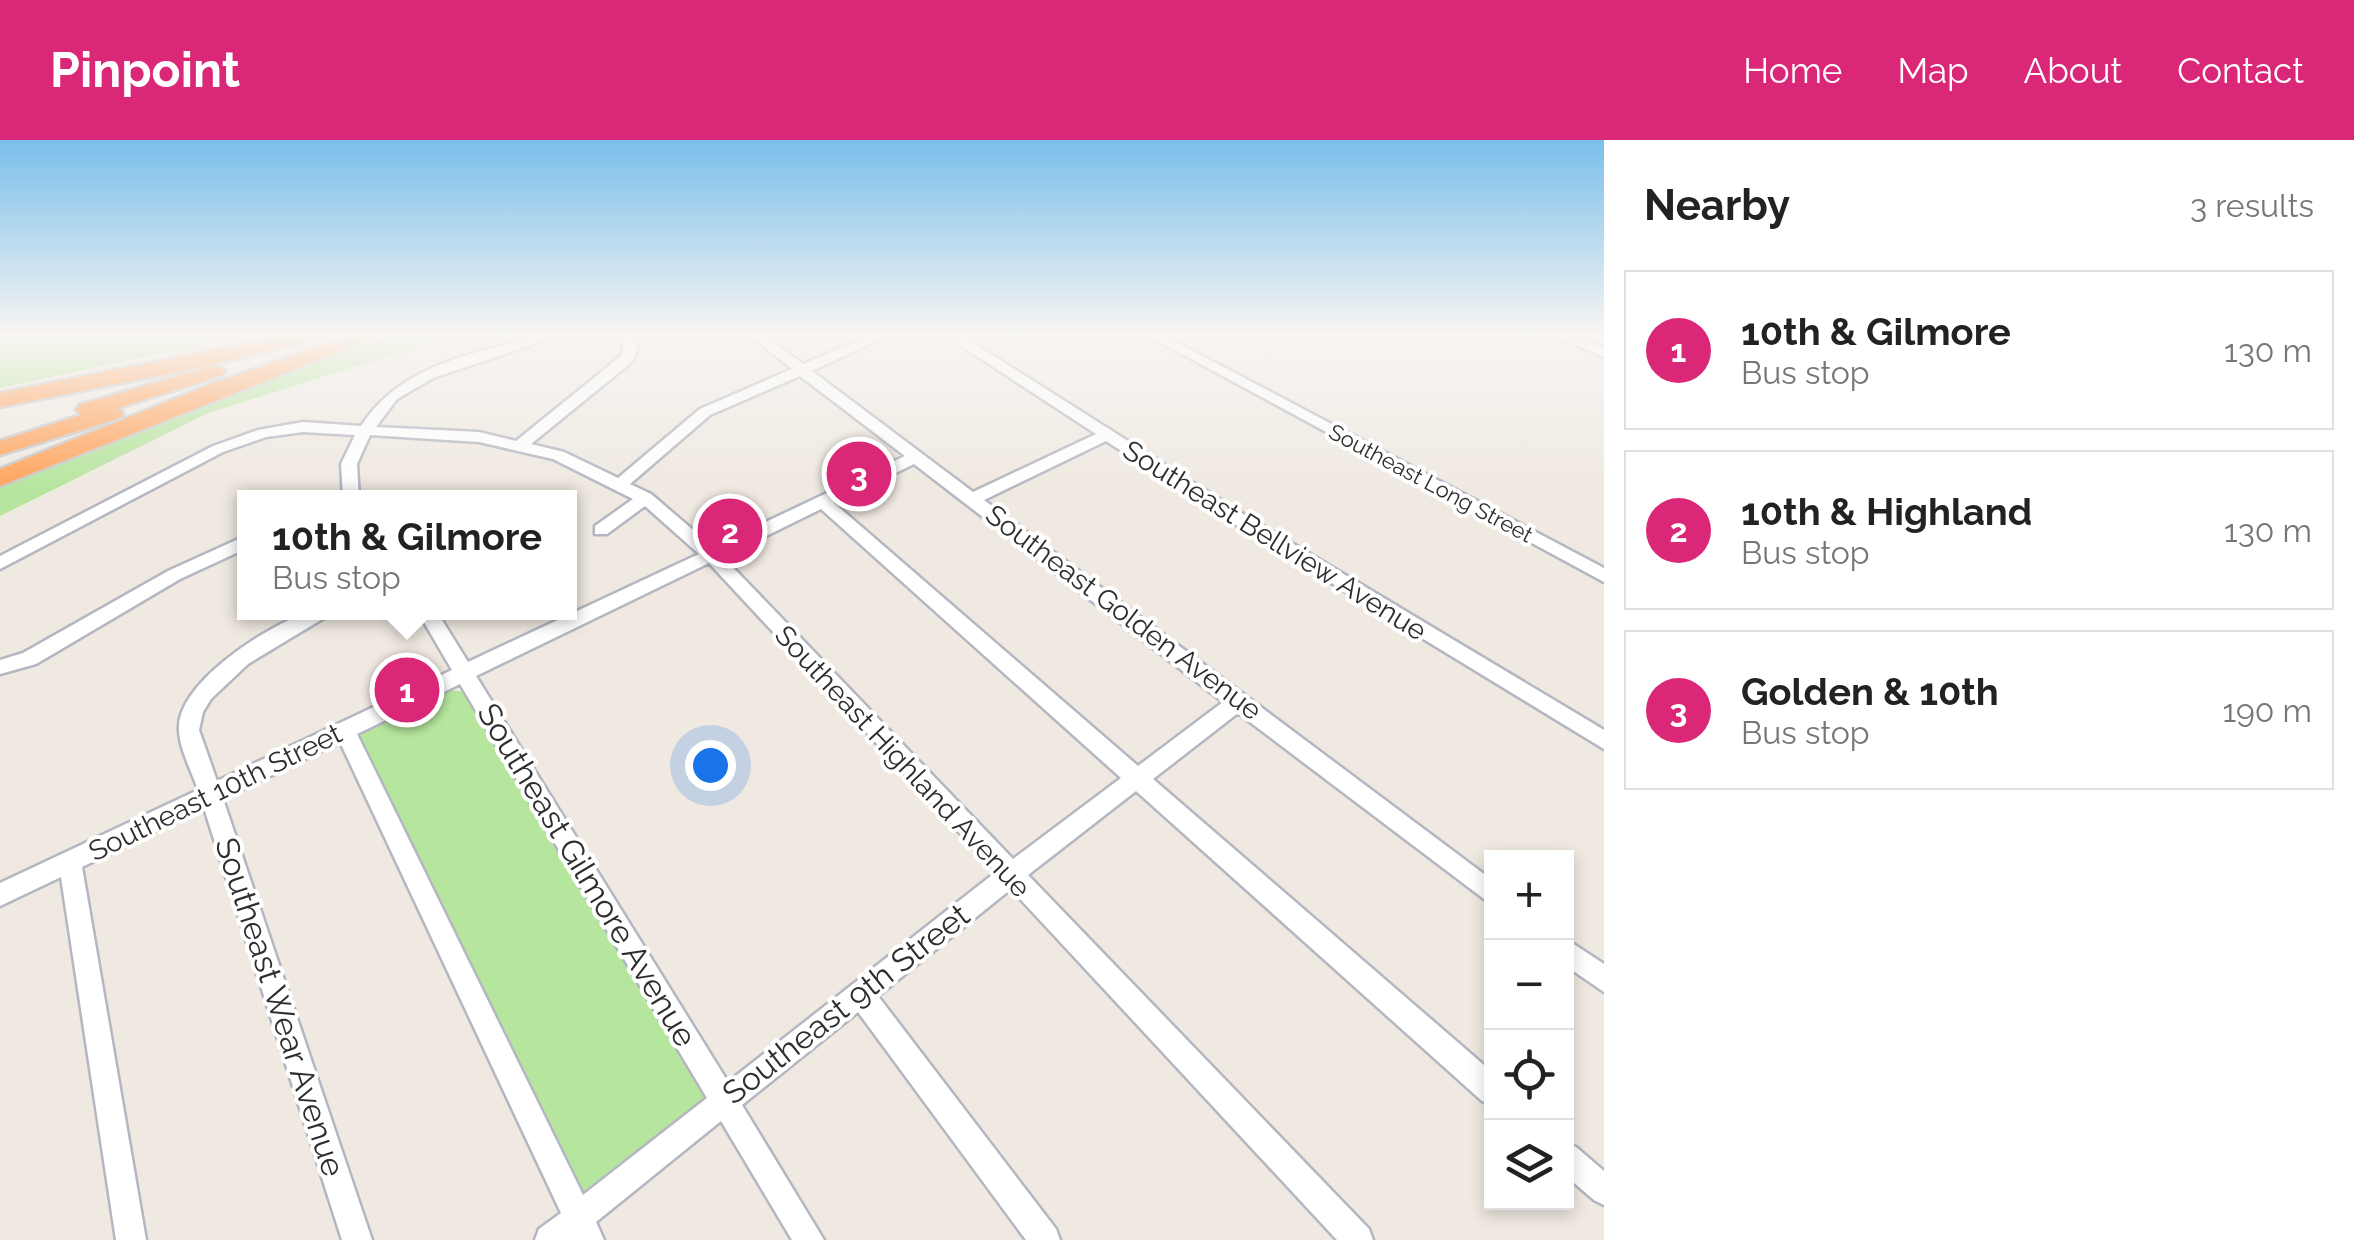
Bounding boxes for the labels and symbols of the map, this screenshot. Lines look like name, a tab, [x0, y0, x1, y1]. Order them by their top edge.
street label: Southeast Long Street	[1325, 418, 1538, 548]
street label: Southeast Bellview Avenue	[1117, 433, 1432, 647]
pin: 3	[826, 436, 892, 512]
pin: 2	[698, 494, 762, 568]
street label: Southeast Golden Avenue	[979, 498, 1268, 727]
street label: Southeast Highland Avenue	[768, 619, 1037, 904]
pin: 1	[374, 652, 440, 728]
street label: Southeast Gilmore Avenue	[470, 697, 705, 1053]
street label: Southeast 10th Street	[83, 717, 348, 868]
your location	[685, 740, 736, 791]
street label: Southeast Wear Avenue	[208, 833, 353, 1181]
street label: Southeast 9th Street	[715, 896, 976, 1111]

